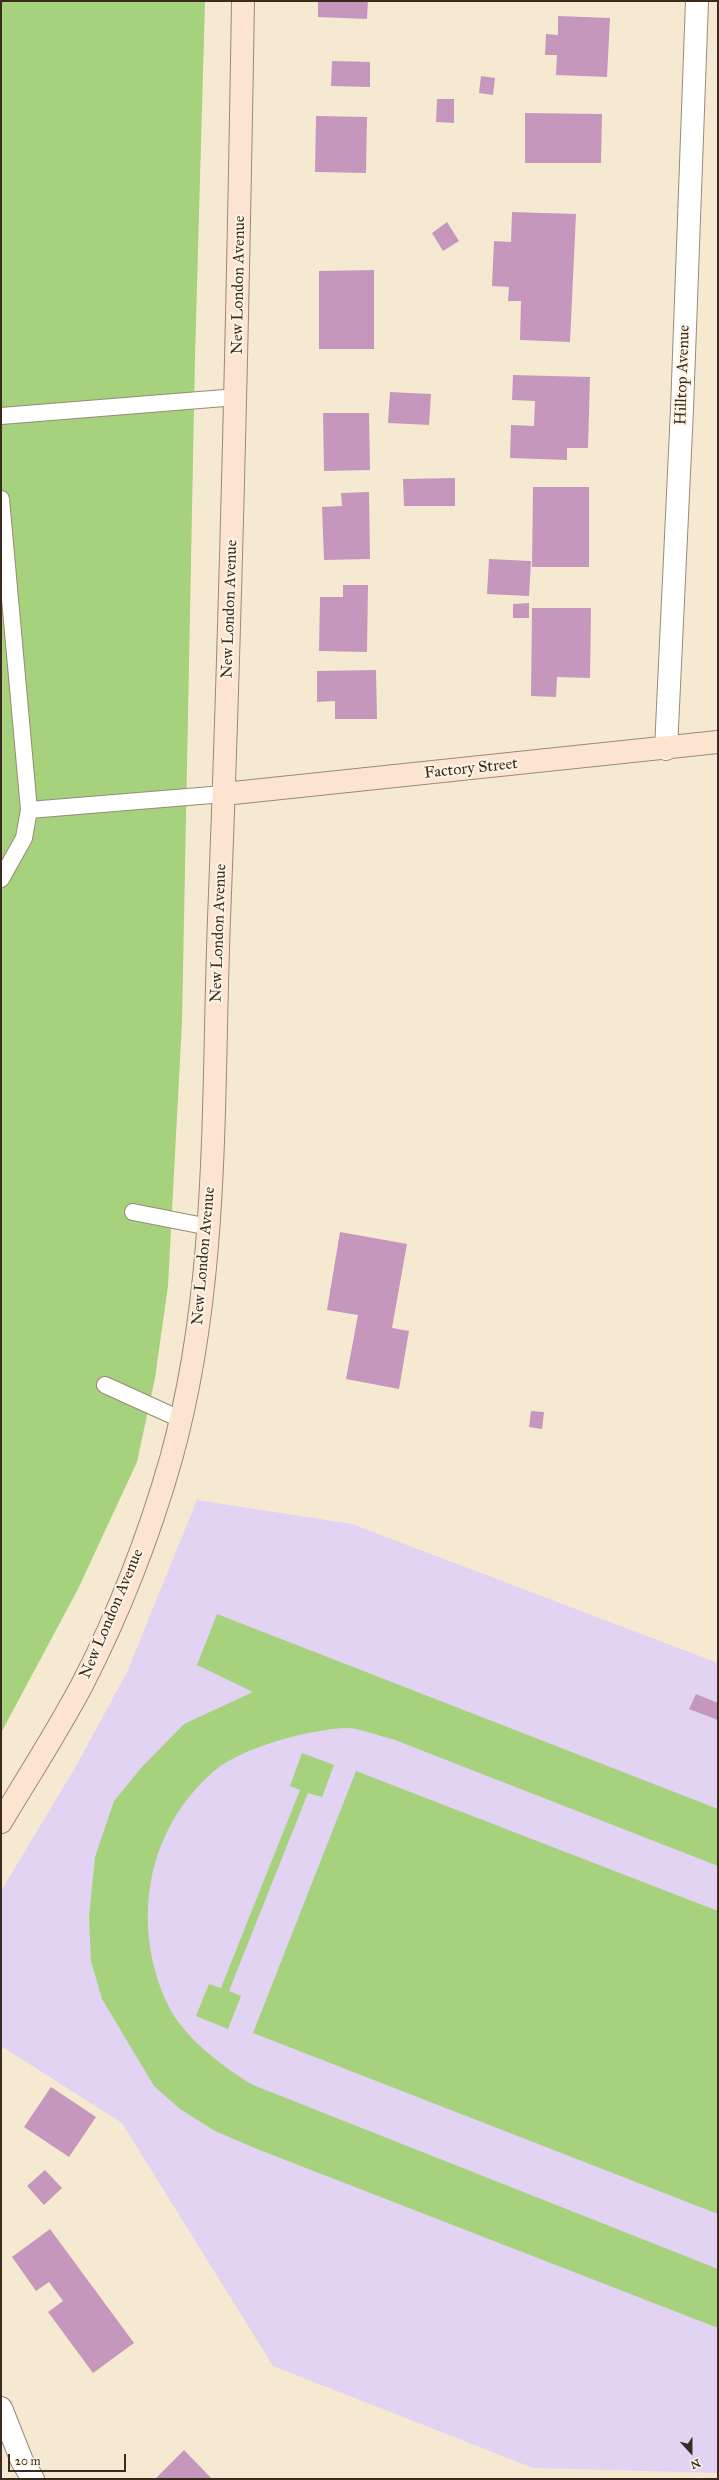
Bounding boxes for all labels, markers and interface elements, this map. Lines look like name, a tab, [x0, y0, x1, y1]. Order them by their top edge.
street label: New London Avenue	[228, 215, 250, 355]
street label: Hilltop Avenue	[672, 325, 694, 425]
street label: New London Avenue	[218, 539, 242, 679]
street label: Factory Street	[423, 755, 519, 783]
street label: New London Avenue	[207, 863, 231, 1003]
street label: New London Avenue	[188, 1186, 220, 1326]
street label: New London Avenue	[76, 1546, 148, 1682]
north arrow	[671, 2432, 711, 2472]
scale bar	[10, 2446, 128, 2472]
text: 20 m	[15, 2454, 41, 2468]
text: N	[689, 2456, 702, 2471]

